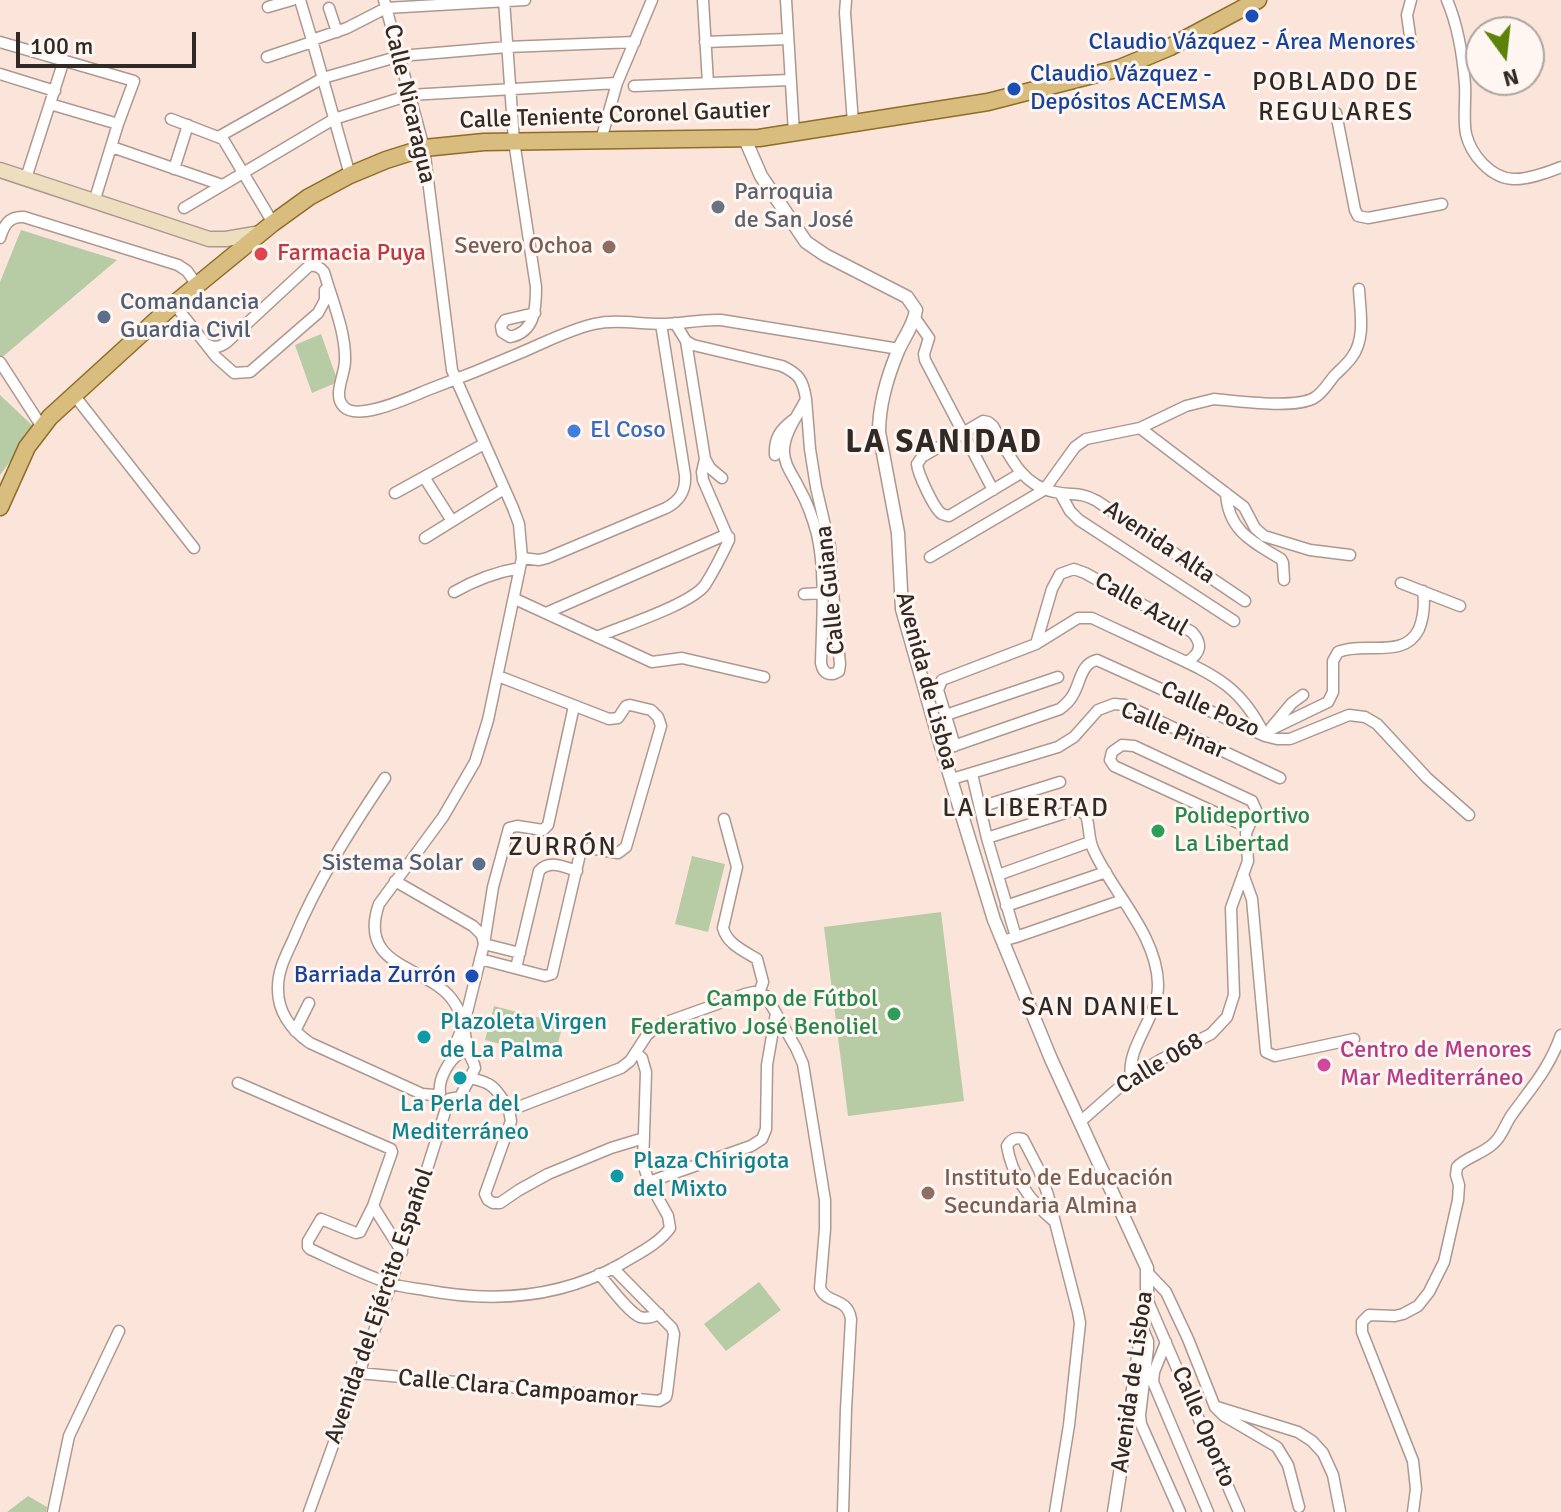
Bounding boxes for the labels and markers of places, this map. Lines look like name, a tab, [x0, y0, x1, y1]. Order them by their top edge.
marker: Claudio Vázquez - Área Menores	[1243, 7, 1261, 25]
place label: Claudio Vázquez - Área Menores	[1088, 29, 1416, 57]
place label: Claudio Vázquez - Depósitos ACEMSA	[1030, 61, 1226, 117]
marker: Claudio Vázquez - Depósitos ACEMSA	[1005, 80, 1023, 98]
place label: Parroquia de San José	[734, 179, 854, 235]
marker: Parroquia de San José	[709, 198, 727, 216]
place label: Severo Ochoa	[454, 233, 593, 261]
marker: Severo Ochoa	[600, 238, 618, 256]
place label: Farmacia Puya	[277, 240, 426, 268]
marker: Farmacia Puya	[252, 245, 270, 263]
place label: Comandancia Guardia Civil	[120, 289, 259, 345]
marker: Comandancia Guardia Civil	[95, 308, 113, 326]
place label: El Coso	[590, 417, 666, 445]
marker: El Coso	[565, 422, 583, 440]
place label: Polideportivo La Libertad	[1174, 803, 1310, 859]
marker: Polideportivo La Libertad	[1149, 822, 1167, 840]
place label: Sistema Solar	[322, 850, 463, 878]
marker: Sistema Solar	[470, 855, 488, 873]
place label: Barriada Zurrón	[294, 962, 456, 990]
marker: Barriada Zurrón	[463, 967, 481, 985]
place label: Campo de Fútbol Federativo José Benoliel	[630, 986, 878, 1042]
marker: Campo de Fútbol Federativo José Benoliel	[885, 1005, 903, 1023]
place label: Plazoleta Virgen de La Palma	[440, 1009, 607, 1065]
marker: Plazoleta Virgen de La Palma	[415, 1028, 433, 1046]
place label: Centro de Menores Mar Mediterráneo	[1340, 1037, 1532, 1093]
marker: Centro de Menores Mar Mediterráneo	[1315, 1056, 1333, 1074]
marker: La Perla del Mediterráneo	[451, 1069, 469, 1087]
place label: La Perla del Mediterráneo	[391, 1091, 529, 1147]
place label: Plaza Chirigota del Mixto	[633, 1148, 789, 1204]
place label: Instituto de Educación Secundaria Almina	[944, 1165, 1173, 1221]
marker: Plaza Chirigota del Mixto	[608, 1167, 626, 1185]
marker: Instituto de Educación Secundaria Almina	[919, 1184, 937, 1202]

